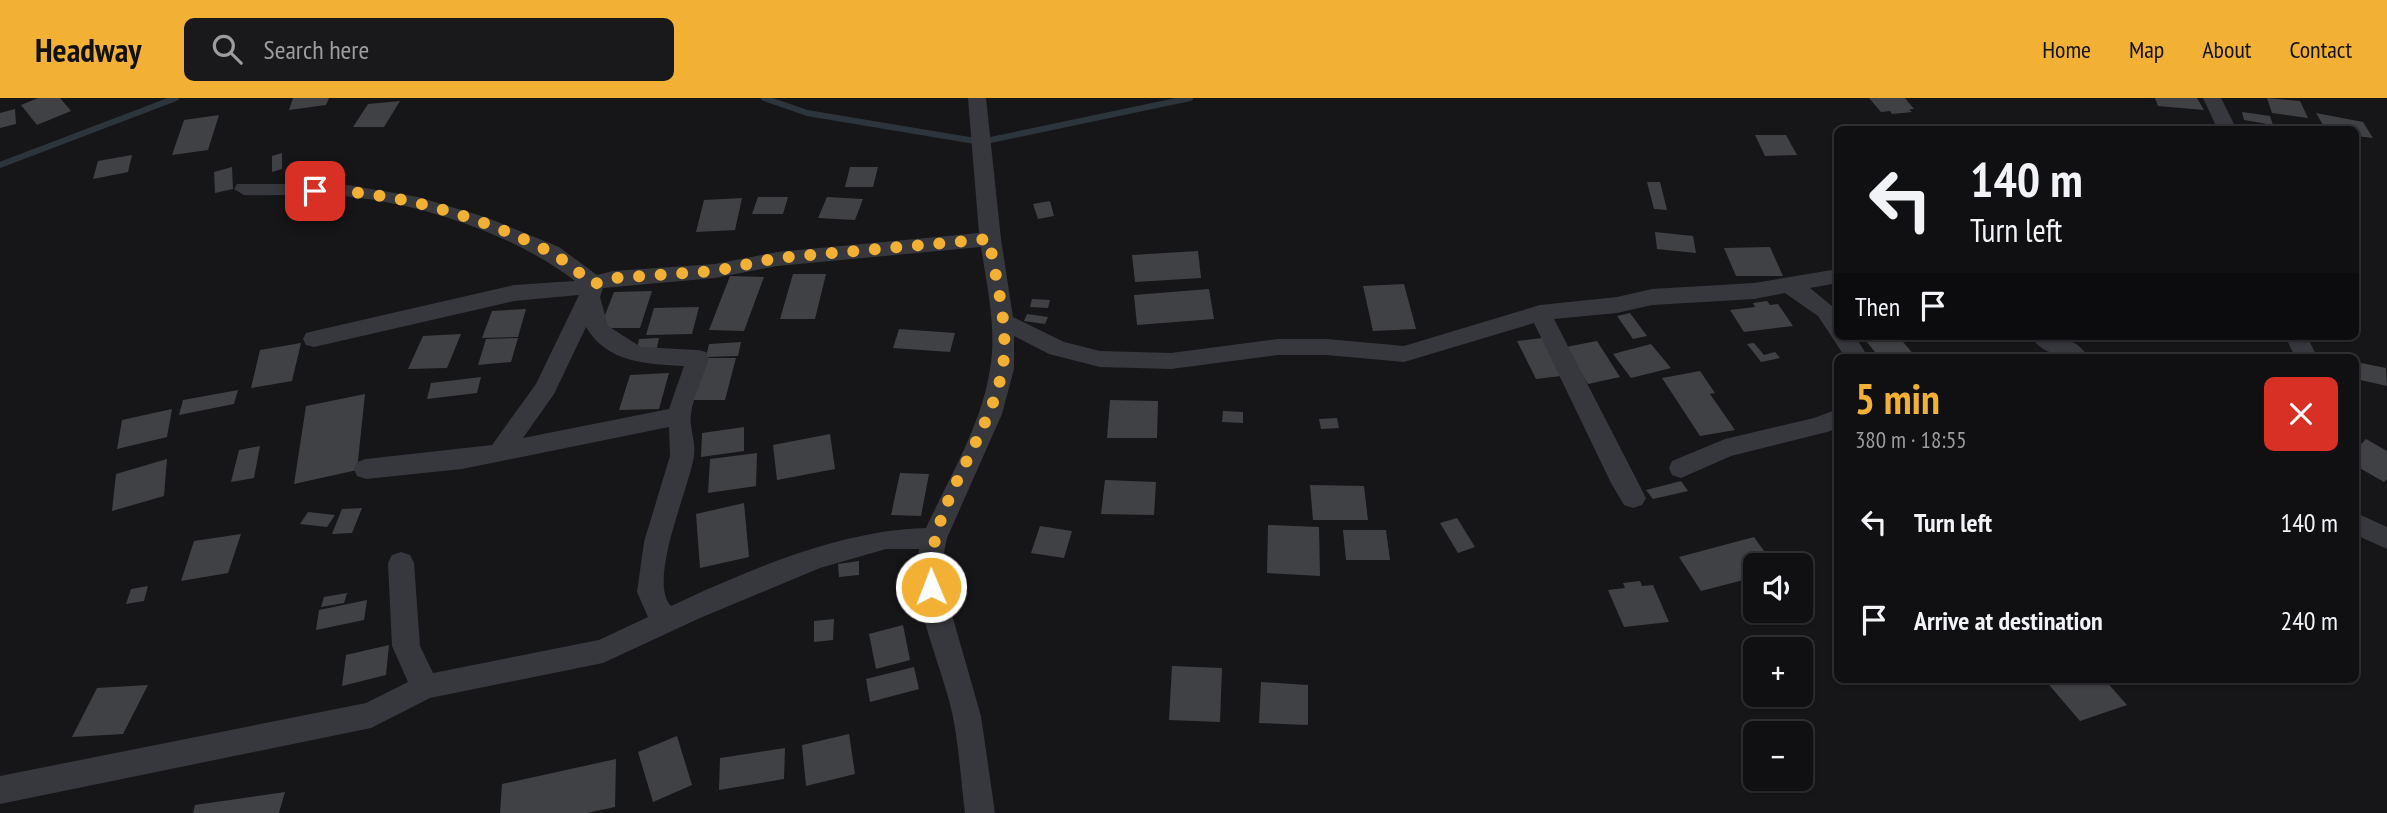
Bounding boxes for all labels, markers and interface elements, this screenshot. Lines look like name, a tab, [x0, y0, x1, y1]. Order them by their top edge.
search box	[184, 18, 674, 81]
text: Headway	[35, 28, 142, 71]
icon: search	[208, 30, 246, 68]
text: Search here	[264, 33, 369, 66]
text: Home	[2042, 34, 2091, 65]
text: Map	[2129, 34, 2164, 65]
text: About	[2202, 34, 2251, 65]
text: Contact	[2289, 34, 2352, 65]
text: 140 m	[1970, 147, 2083, 211]
icon: left	[1855, 154, 1946, 245]
pin	[285, 161, 345, 221]
icon: arrive	[296, 172, 334, 210]
text: Turn left	[1970, 209, 2062, 251]
icon: arrive	[1914, 287, 1952, 325]
text: Then	[1855, 290, 1900, 323]
text: 5 min	[1855, 371, 1940, 426]
button: close	[2264, 377, 2338, 451]
text: 380 m · 18:55	[1855, 425, 1967, 454]
icon: left	[1855, 503, 1893, 541]
text: Turn left	[1914, 506, 1992, 539]
text: 140 m	[2280, 506, 2338, 539]
position arrow	[894, 550, 968, 624]
map controls	[1743, 553, 1813, 791]
button: sound	[1743, 553, 1813, 623]
icon: arrive	[1855, 601, 1893, 639]
text: Arrive at destination	[1914, 604, 2103, 637]
text: 240 m	[2280, 604, 2338, 637]
button: +	[1743, 637, 1813, 707]
button: −	[1743, 721, 1813, 791]

